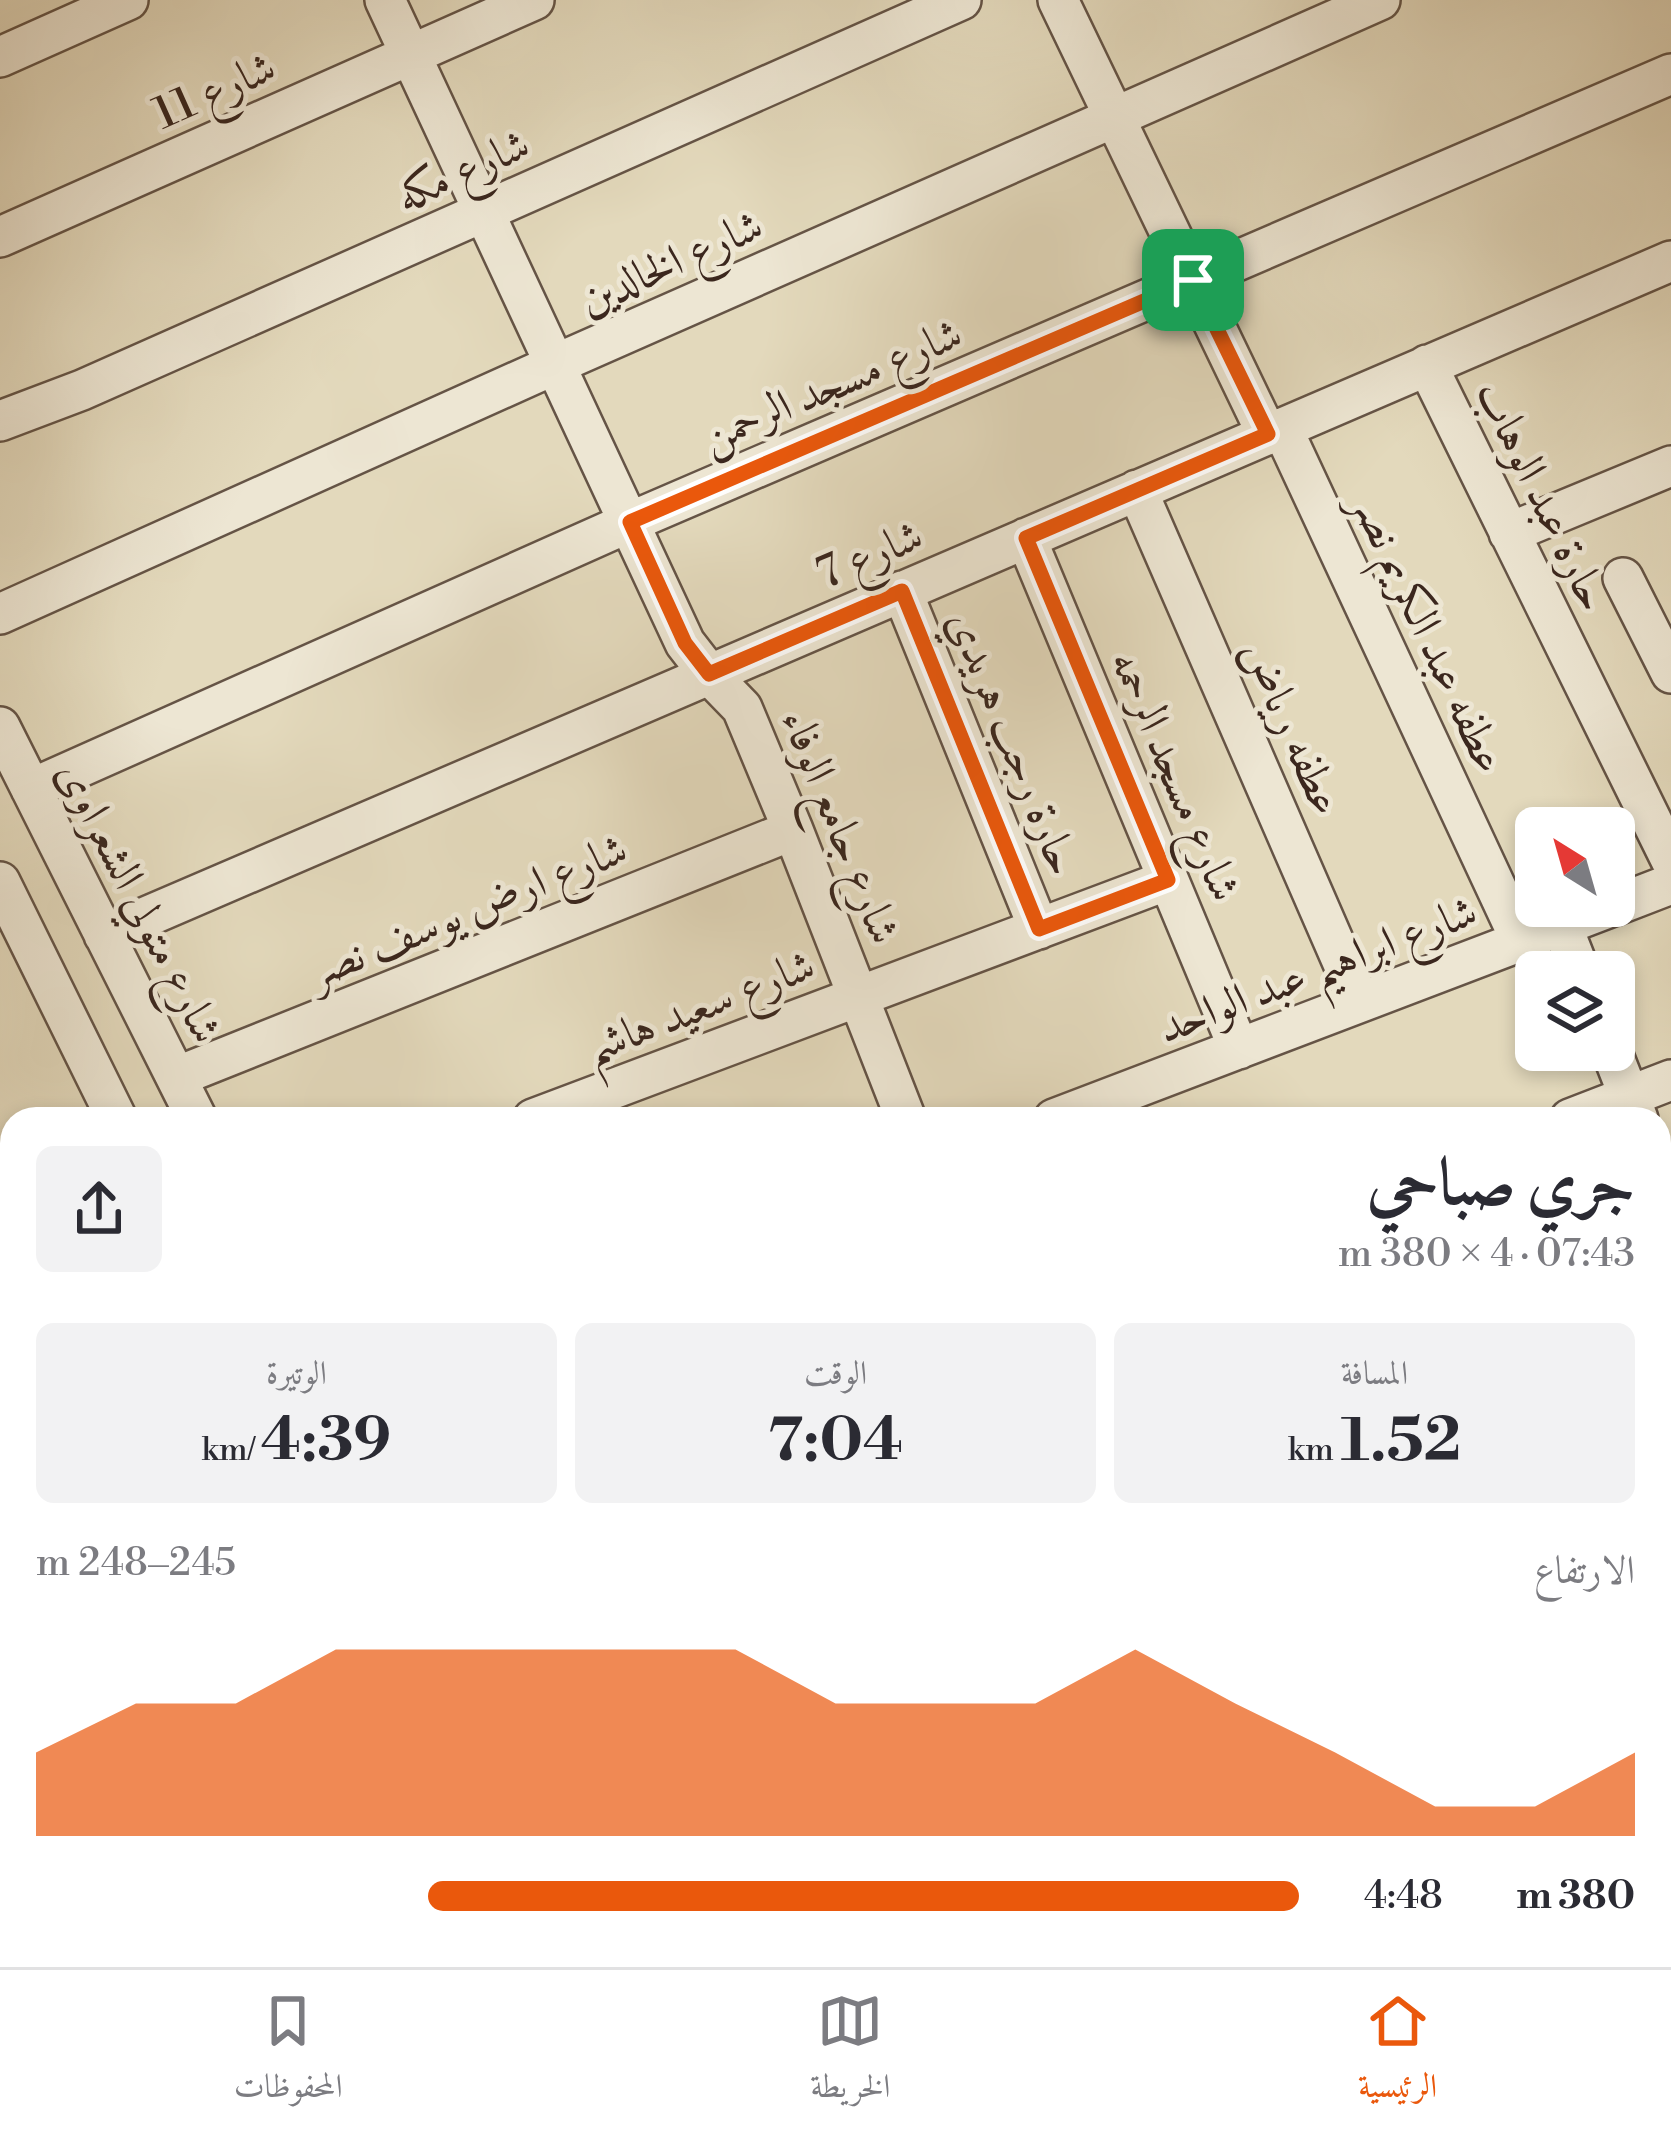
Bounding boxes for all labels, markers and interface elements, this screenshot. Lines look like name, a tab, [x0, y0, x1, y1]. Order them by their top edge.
street label: شارع 11	[145, 39, 288, 150]
street label: شارع مكه	[387, 117, 542, 232]
street label: شارع الخالدين	[570, 197, 775, 336]
pin	[1142, 229, 1244, 331]
icon: arrive	[1160, 247, 1226, 313]
street label: شارع مسجد الرحمن	[693, 306, 974, 473]
street label: حارة عبد الوهاب	[1461, 371, 1622, 621]
street label: عطفه عبد الكريم نصر	[1329, 479, 1518, 786]
street label: شارع 7	[808, 508, 935, 609]
street label: حارة رجب هريدي	[929, 602, 1092, 886]
street label: عطفه رياض	[1227, 631, 1355, 825]
street label: شارع مسجد الرحمه	[1090, 642, 1253, 913]
street label: شارع جامع الوفاء	[758, 701, 913, 956]
street label: شارع متولي الشعراوى	[37, 751, 235, 1056]
north arrow	[1515, 807, 1635, 927]
map controls	[1515, 807, 1635, 1071]
street label: شارع ارض يوسف نصر	[296, 821, 639, 1009]
street label: شارع ابراهيم عبد الواحد	[1150, 883, 1491, 1070]
street label: شارع سعيد هاشم	[577, 937, 828, 1090]
button: layers	[1515, 951, 1635, 1071]
text: جري صباحي	[1367, 1143, 1635, 1226]
button: share	[36, 1146, 162, 1272]
text: 07:43 · 4 × 380 m	[1338, 1230, 1635, 1279]
text: الوتيرة	[266, 1354, 327, 1395]
text: الوقت	[804, 1354, 867, 1395]
text: المسافة	[1341, 1354, 1408, 1395]
text: 4:39	[261, 1405, 391, 1480]
text: 7:04	[768, 1405, 903, 1480]
text: 1.52	[1341, 1405, 1461, 1480]
text: /km	[202, 1430, 261, 1471]
text: km	[1288, 1430, 1341, 1471]
text: 245–248 m	[36, 1539, 236, 1588]
text: الارتفاع	[1534, 1547, 1635, 1596]
text: 4:48	[1364, 1872, 1443, 1921]
text: 380 m	[1517, 1872, 1635, 1921]
tab: المحفوظات	[234, 1988, 343, 2118]
tab: الخريطة	[810, 1988, 890, 2118]
tab: الرئيسية	[1358, 1988, 1437, 2118]

